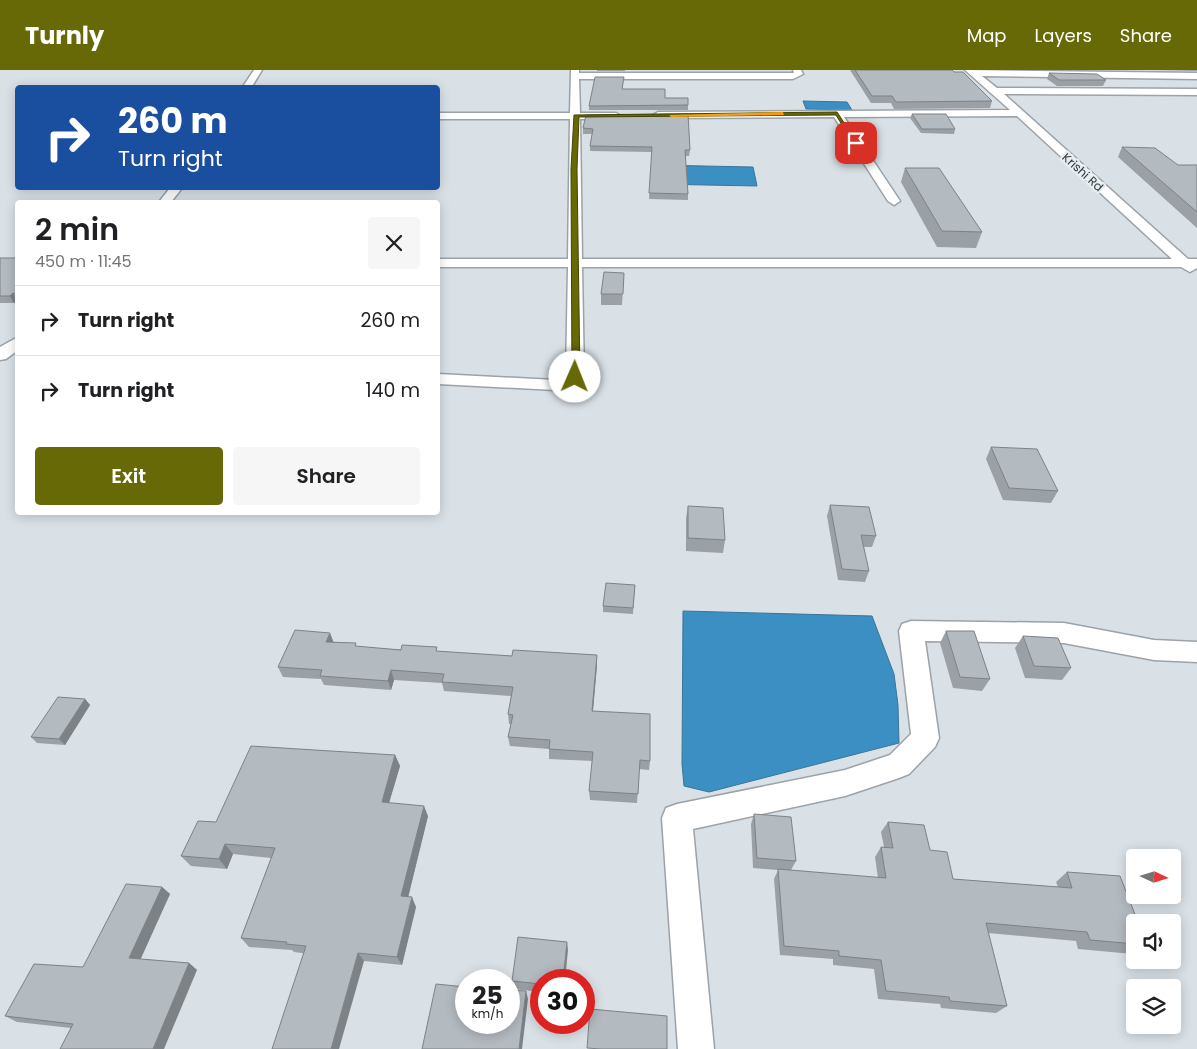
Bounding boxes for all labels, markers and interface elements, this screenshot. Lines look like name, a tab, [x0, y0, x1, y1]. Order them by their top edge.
text: Turnly	[25, 19, 104, 52]
text: Map	[967, 23, 1007, 48]
text: Layers	[1035, 23, 1092, 48]
text: Share	[1120, 23, 1172, 48]
text: 260 m	[118, 96, 228, 145]
icon: right	[35, 105, 100, 170]
pin	[835, 122, 877, 164]
icon: arrive	[842, 129, 870, 157]
text: Turn right	[118, 143, 223, 174]
street label: Krishi Rd	[1059, 149, 1107, 195]
text: 2 min	[35, 208, 119, 251]
button: close	[368, 217, 420, 269]
text: 450 m · 11:45	[35, 250, 132, 273]
icon: right	[35, 307, 63, 335]
text: Turn right	[78, 307, 174, 334]
text: 260 m	[360, 307, 420, 334]
position arrow	[548, 350, 600, 402]
icon: right	[35, 377, 63, 405]
text: Turn right	[78, 377, 174, 404]
text: 140 m	[365, 377, 420, 404]
button: Exit	[35, 447, 223, 505]
button: Share	[233, 447, 420, 505]
north arrow	[1126, 849, 1181, 904]
map controls	[1126, 849, 1181, 1034]
button: sound	[1126, 914, 1181, 969]
speed limit sign: 30	[530, 969, 595, 1034]
text: 25	[472, 978, 503, 1013]
button: layers	[1126, 979, 1181, 1034]
text: km/h	[472, 1005, 503, 1022]

